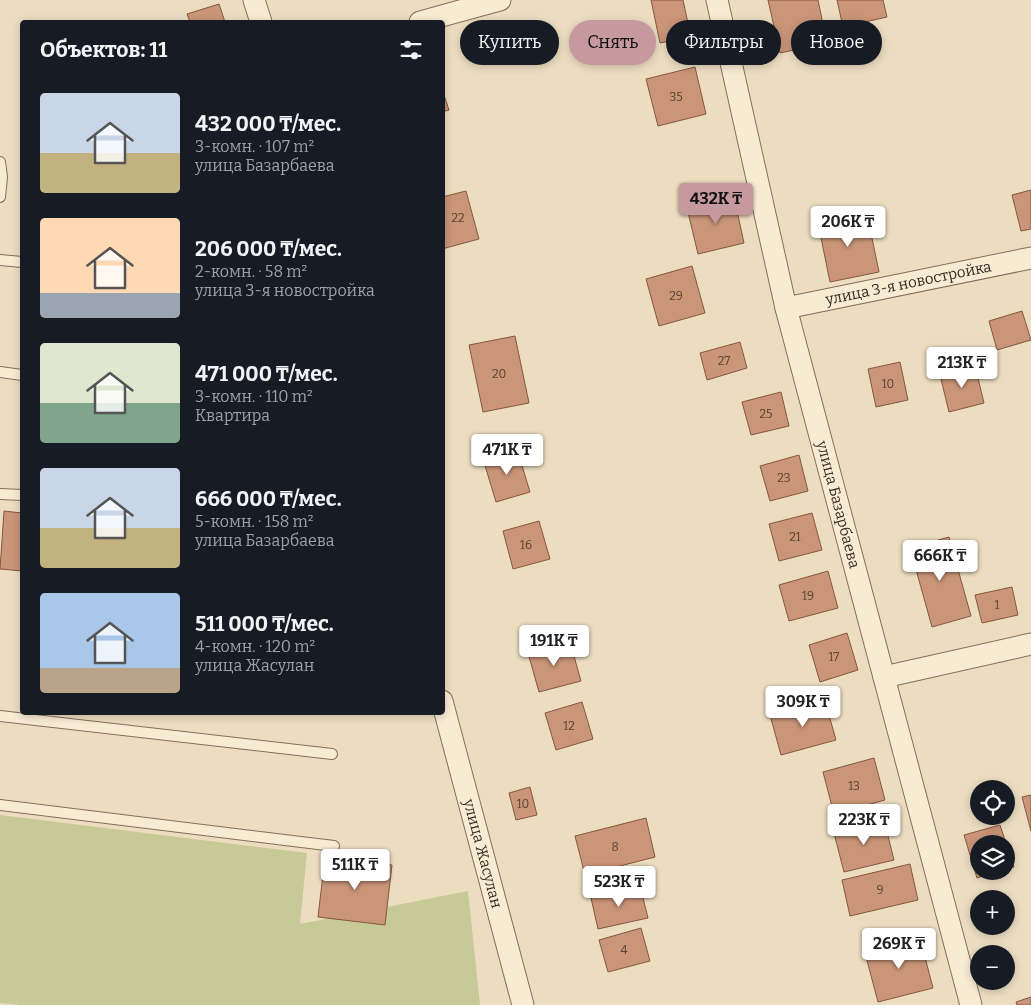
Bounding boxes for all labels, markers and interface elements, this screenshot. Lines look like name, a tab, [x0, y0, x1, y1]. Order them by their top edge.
chip: Купить	[460, 20, 559, 65]
chip: Снять	[569, 20, 656, 65]
chip: Фильтры	[666, 20, 781, 65]
chip: Новое	[791, 20, 882, 65]
icon: filters	[397, 36, 425, 64]
text: Объектов: 11	[40, 37, 167, 63]
house number: 35	[669, 90, 683, 104]
text: 432 000 ₸/мес.	[195, 111, 341, 137]
icon: home	[80, 113, 140, 173]
text: 3-комн. · 107 m²	[195, 137, 314, 156]
text: улица Базарбаева	[195, 156, 334, 175]
pin: 432K ₸	[675, 182, 757, 225]
text: 432K ₸	[690, 189, 742, 208]
pin: 206K ₸	[807, 206, 889, 248]
house number: 22	[451, 211, 465, 225]
text: 206K ₸	[822, 212, 874, 231]
text: 206 000 ₸/мес.	[195, 236, 342, 262]
icon: home	[80, 238, 140, 298]
street label: улица 3-я новостройка	[823, 257, 993, 309]
text: 2-комн. · 58 m²	[195, 262, 307, 281]
text: улица 3-я новостройка	[195, 281, 375, 300]
house number: 29	[669, 289, 683, 303]
pin: 213K ₸	[921, 346, 1003, 389]
text: 213K ₸	[937, 353, 987, 372]
house number: 27	[718, 354, 730, 368]
text: 471 000 ₸/мес.	[195, 361, 338, 387]
icon: home	[80, 363, 140, 423]
house number: 20	[492, 367, 506, 381]
house number: 10	[882, 377, 894, 391]
text: 3-комн. · 110 m²	[195, 387, 313, 406]
text: Квартира	[195, 406, 270, 425]
house number: 25	[760, 407, 772, 421]
pin: 471K ₸	[466, 434, 548, 476]
street label: улица Базарбаева	[812, 438, 864, 570]
text: 471K ₸	[482, 440, 532, 459]
house number: 23	[777, 471, 791, 485]
text: 666 000 ₸/мес.	[195, 486, 342, 512]
icon: home	[80, 488, 140, 548]
text: 5-комн. · 158 m²	[195, 512, 313, 531]
house number: 21	[789, 530, 801, 544]
text: улица Базарбаева	[195, 531, 334, 550]
house number: 16	[520, 538, 532, 552]
pin: 666K ₸	[899, 540, 981, 582]
text: 666K ₸	[914, 546, 966, 565]
house number: 19	[802, 589, 814, 603]
house number: 1	[995, 598, 1000, 612]
text: 511 000 ₸/мес.	[195, 611, 334, 637]
icon: home	[80, 613, 140, 673]
pin: 191K ₸	[513, 624, 595, 667]
text: 191K ₸	[530, 631, 578, 650]
text: 4-комн. · 120 m²	[195, 637, 315, 656]
house number: 17	[829, 650, 839, 664]
text: улица Жасулан	[195, 656, 314, 675]
pin: 309K ₸	[762, 686, 844, 728]
text: 309K ₸	[776, 692, 830, 711]
house number: 12	[563, 719, 575, 733]
house number: 13	[848, 779, 860, 793]
map controls	[970, 780, 1015, 990]
button: locate	[970, 780, 1015, 825]
street label: улица Жасулан	[459, 796, 506, 910]
house number: 10	[517, 797, 529, 811]
pin: 223K ₸	[823, 804, 905, 846]
text: 223K ₸	[838, 810, 890, 829]
button: layers	[970, 835, 1015, 880]
house number: 8	[611, 840, 619, 854]
pin: 511K ₸	[314, 848, 396, 891]
text: 511K ₸	[332, 855, 378, 874]
pin: 523K ₸	[578, 866, 660, 908]
text: 523K ₸	[594, 872, 644, 891]
house number: 9	[876, 883, 884, 897]
button: +	[970, 890, 1015, 935]
pin: 269K ₸	[858, 928, 940, 970]
text: 269K ₸	[873, 934, 925, 953]
house number: 4	[620, 943, 628, 957]
button: −	[970, 945, 1015, 990]

